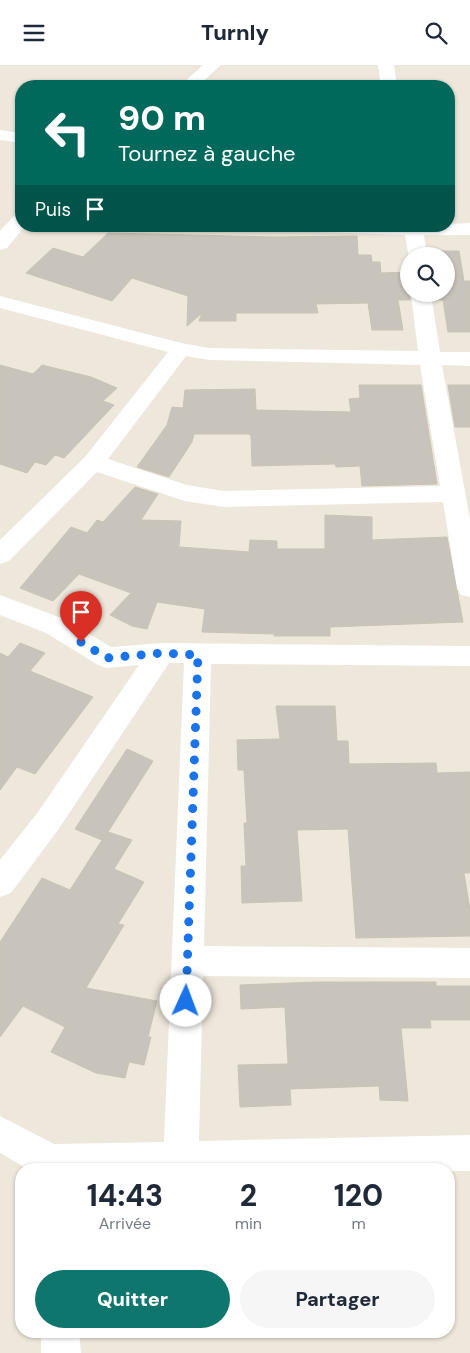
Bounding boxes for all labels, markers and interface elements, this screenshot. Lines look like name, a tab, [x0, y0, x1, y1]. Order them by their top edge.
text: Turnly	[201, 18, 269, 47]
icon: menu	[20, 19, 48, 47]
icon: search	[422, 19, 450, 47]
text: 90 m	[118, 95, 206, 141]
icon: left	[35, 100, 100, 165]
text: Tournez à gauche	[118, 139, 296, 168]
icon: arrive	[81, 195, 109, 223]
text: Puis	[35, 197, 71, 222]
map controls	[400, 247, 455, 302]
button: search	[400, 247, 455, 302]
pin	[60, 591, 102, 642]
icon: arrive	[67, 598, 95, 626]
position arrow	[159, 974, 211, 1026]
text: 14:43	[87, 1176, 163, 1215]
text: 2	[240, 1176, 257, 1215]
text: 120	[334, 1176, 383, 1215]
text: Arrivée	[99, 1213, 151, 1234]
text: min	[235, 1213, 262, 1234]
text: m	[351, 1213, 366, 1234]
button: Quitter	[35, 1270, 230, 1328]
button: Partager	[240, 1270, 435, 1328]

